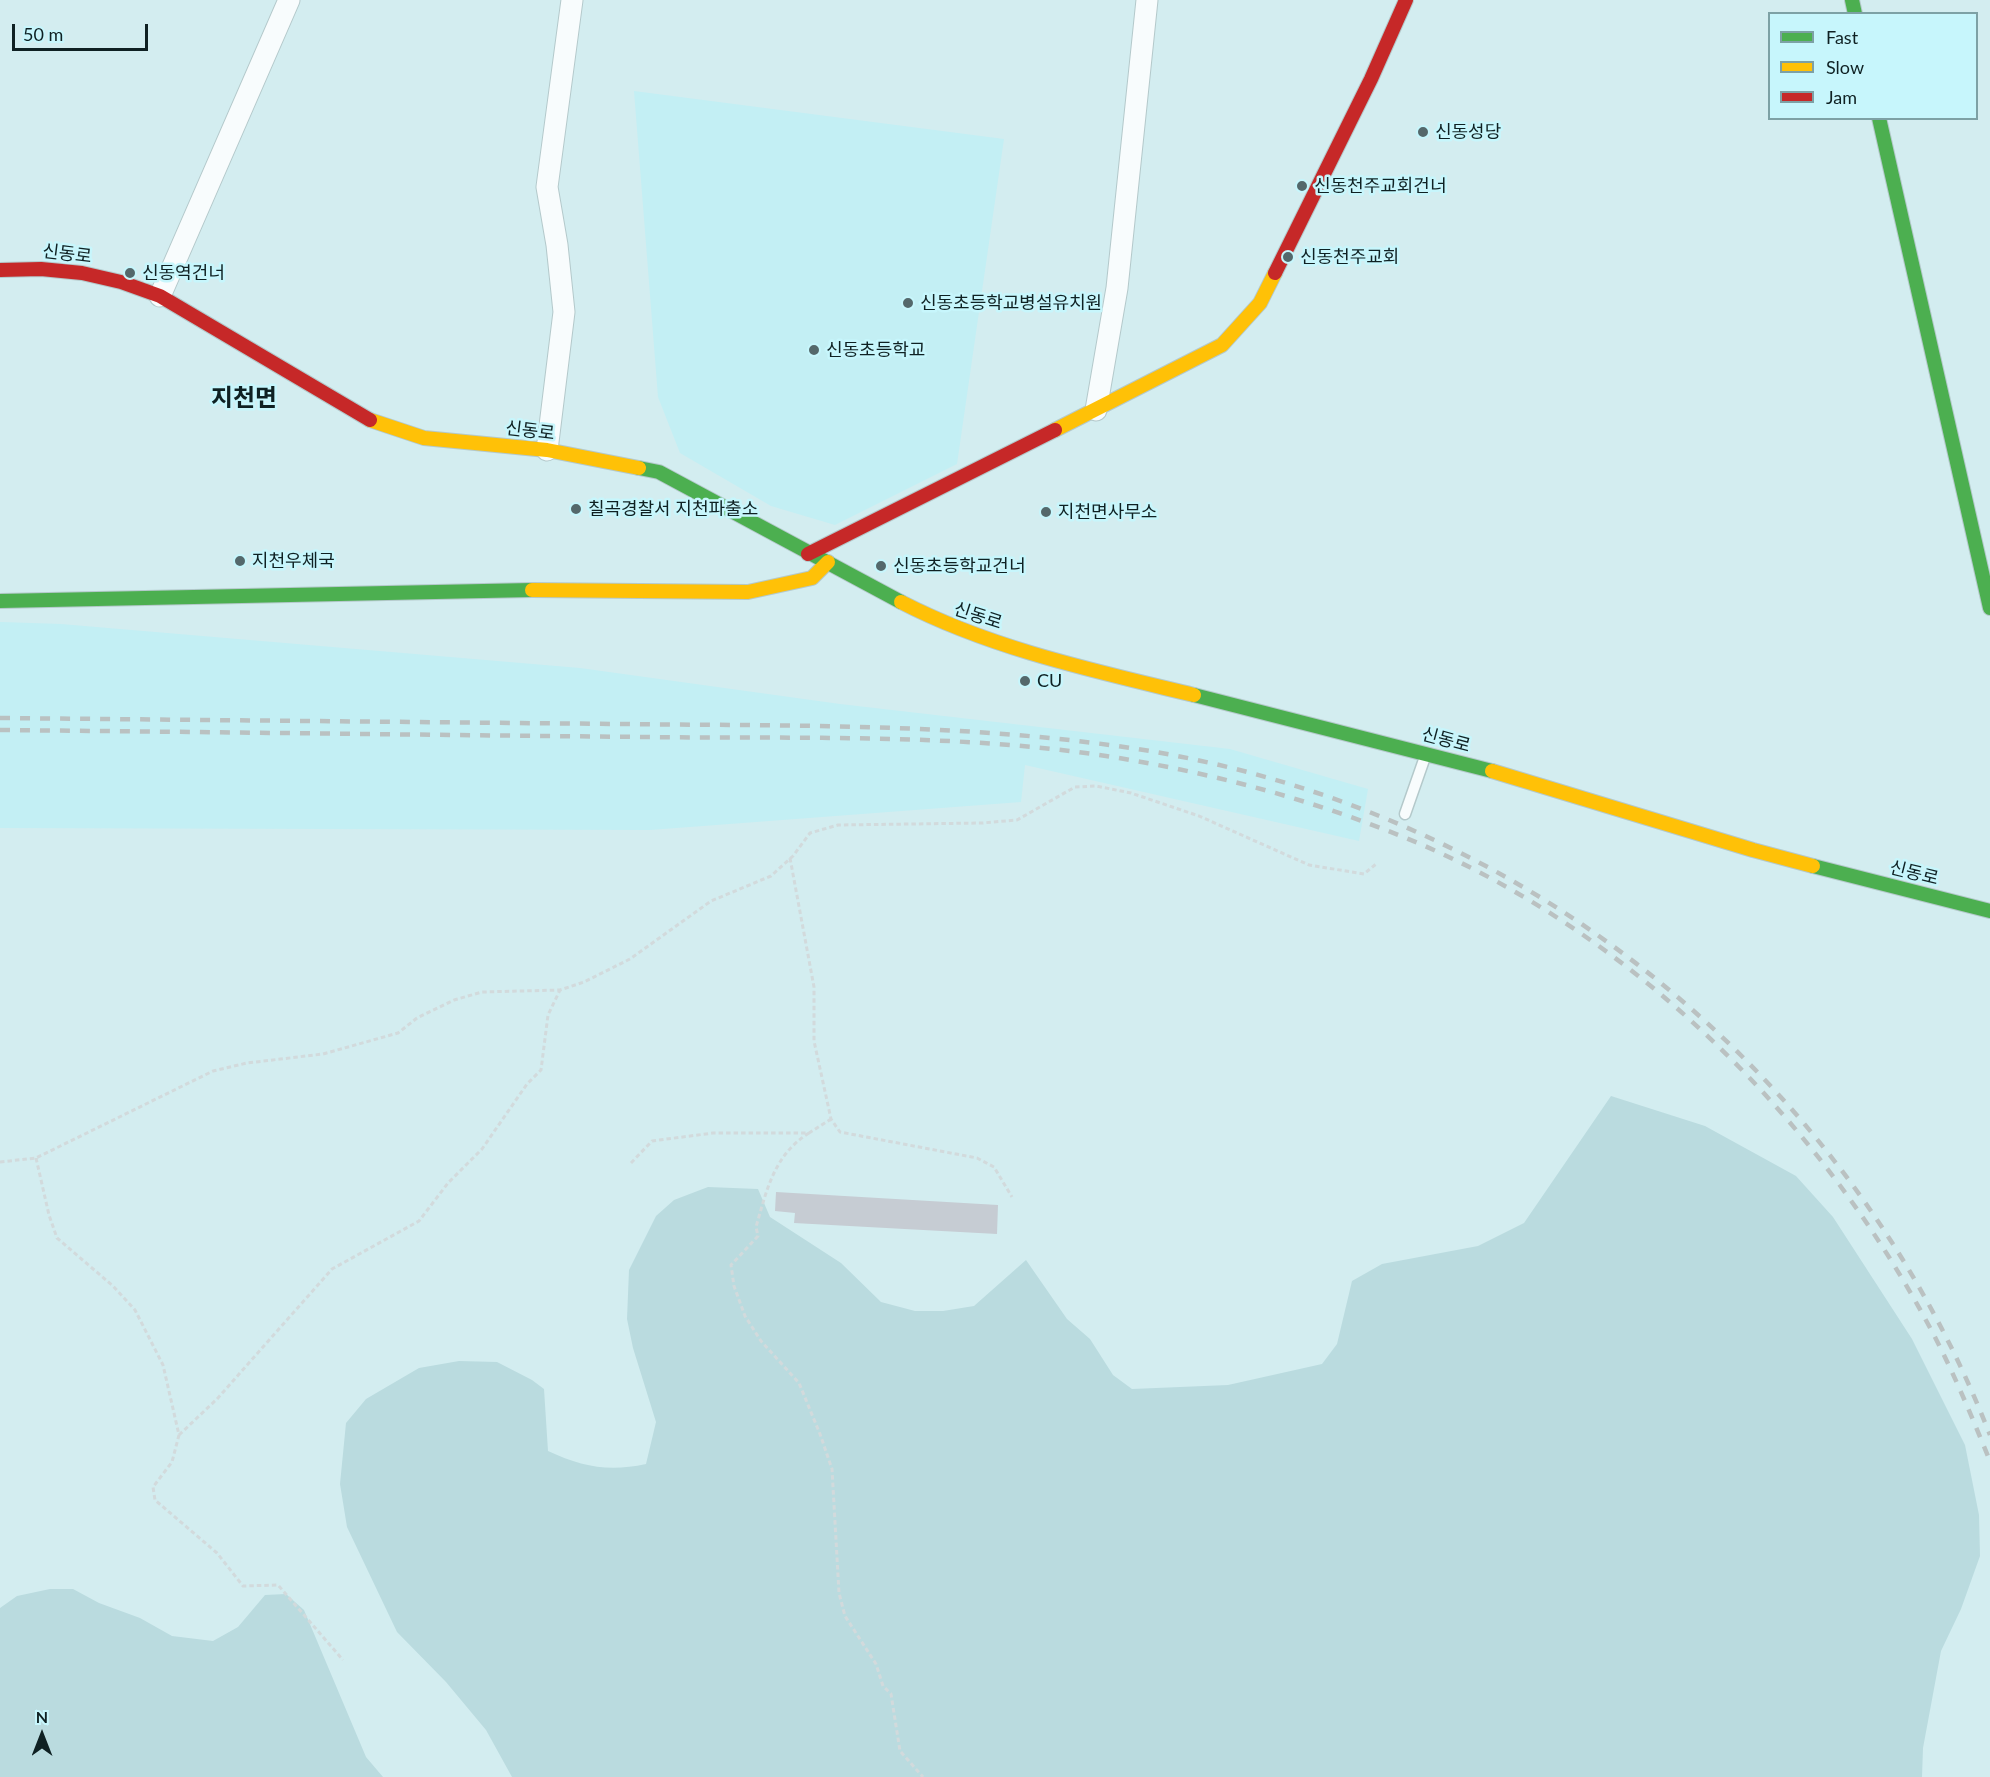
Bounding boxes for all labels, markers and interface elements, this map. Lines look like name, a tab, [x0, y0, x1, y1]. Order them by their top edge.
scale bar	[15, 12, 152, 50]
legend	[1768, 12, 1978, 120]
text: 50 m	[23, 23, 63, 45]
text: Fast	[1826, 26, 1858, 48]
text: Slow	[1826, 56, 1864, 78]
text: Jam	[1826, 86, 1857, 108]
place label: 신동성당	[1435, 121, 1501, 143]
marker: 신동성당	[1416, 125, 1430, 139]
place label: 신동천주교회건너	[1314, 175, 1446, 197]
marker: 신동천주교회건너	[1295, 179, 1309, 193]
street label: 신동로	[41, 240, 93, 268]
place label: 신동천주교회	[1300, 246, 1399, 268]
marker: 신동천주교회	[1281, 250, 1295, 264]
place label: 신동역건너	[142, 262, 225, 284]
marker: 신동역건너	[123, 266, 137, 280]
place label: 신동초등학교병설유치원	[920, 292, 1102, 314]
marker: 신동초등학교병설유치원	[901, 296, 915, 310]
place label: 신동초등학교	[826, 339, 925, 361]
marker: 신동초등학교	[807, 343, 821, 357]
district label: 지천면	[211, 384, 277, 412]
street label: 신동로	[504, 417, 556, 445]
place label: 칠곡경찰서 지천파출소	[588, 498, 758, 520]
place label: 지천면사무소	[1058, 501, 1157, 523]
marker: 칠곡경찰서 지천파출소	[569, 502, 583, 516]
marker: 지천면사무소	[1039, 505, 1053, 519]
place label: 지천우체국	[252, 550, 335, 572]
marker: 지천우체국	[233, 554, 247, 568]
place label: 신동초등학교건너	[893, 555, 1025, 577]
marker: 신동초등학교건너	[874, 559, 888, 573]
street label: 신동로	[951, 598, 1005, 634]
place label: CU	[1037, 670, 1062, 692]
marker: CU	[1018, 674, 1032, 688]
street label: 신동로	[1419, 723, 1473, 757]
street label: 신동로	[1887, 857, 1941, 889]
north arrow	[12, 1705, 72, 1765]
text: N	[36, 1707, 48, 1726]

